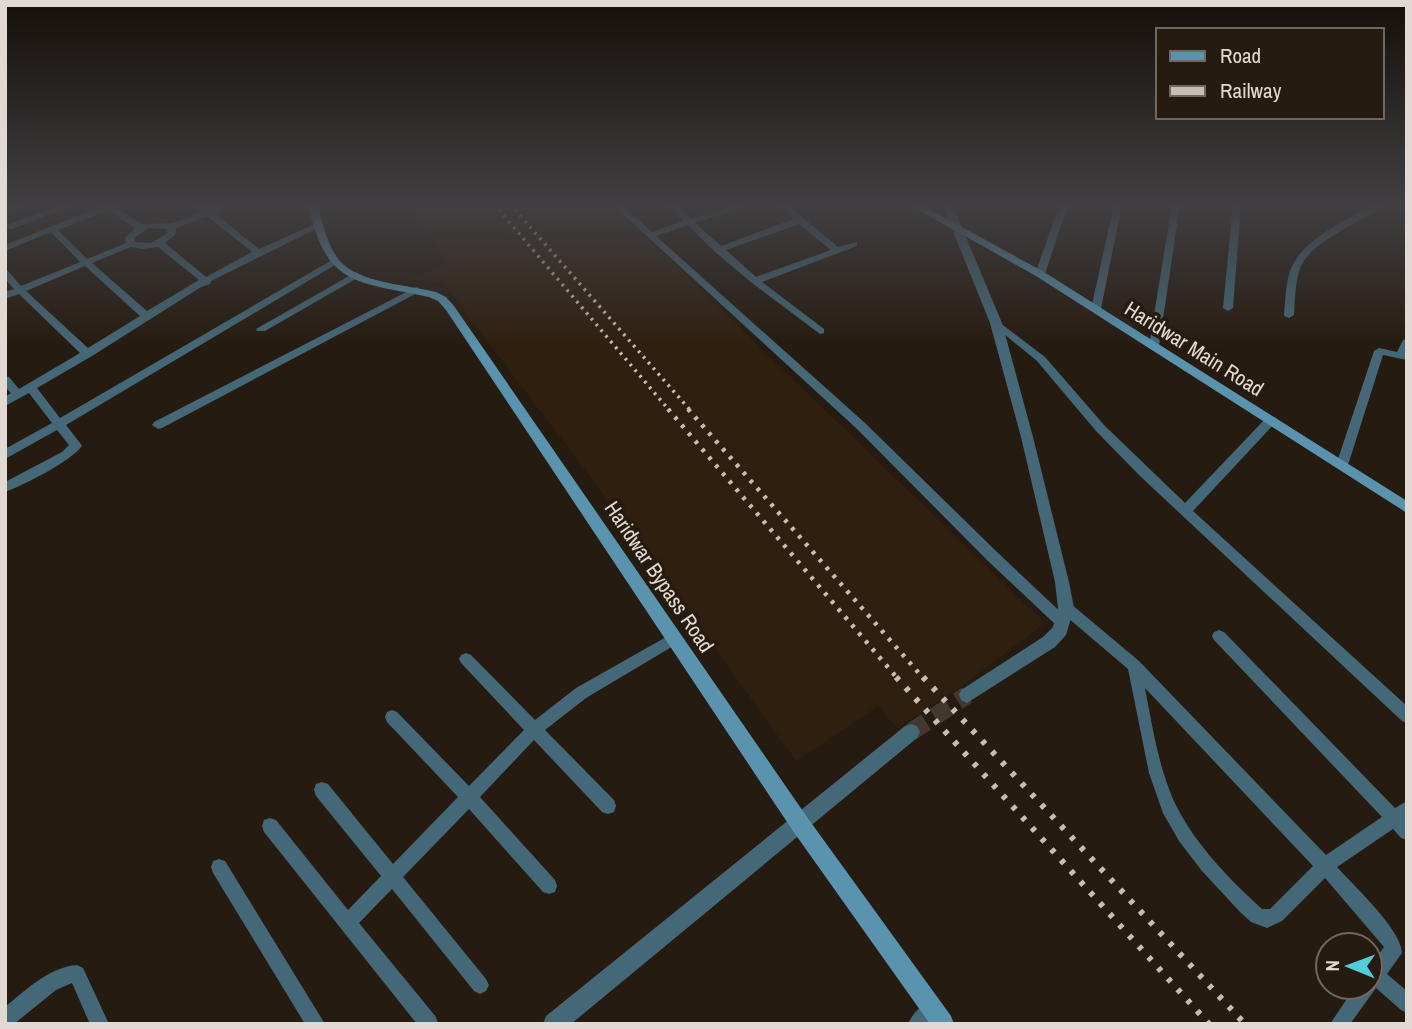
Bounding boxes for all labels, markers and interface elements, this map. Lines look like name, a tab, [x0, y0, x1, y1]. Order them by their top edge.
legend	[1156, 28, 1384, 119]
text: Road	[1220, 41, 1261, 70]
text: Railway	[1220, 76, 1282, 105]
street label: Haridwar Main Road	[1119, 294, 1269, 403]
street label: Haridwar Bypass Road	[598, 495, 721, 658]
north arrow	[1314, 931, 1384, 1001]
text: N	[1319, 960, 1345, 972]

